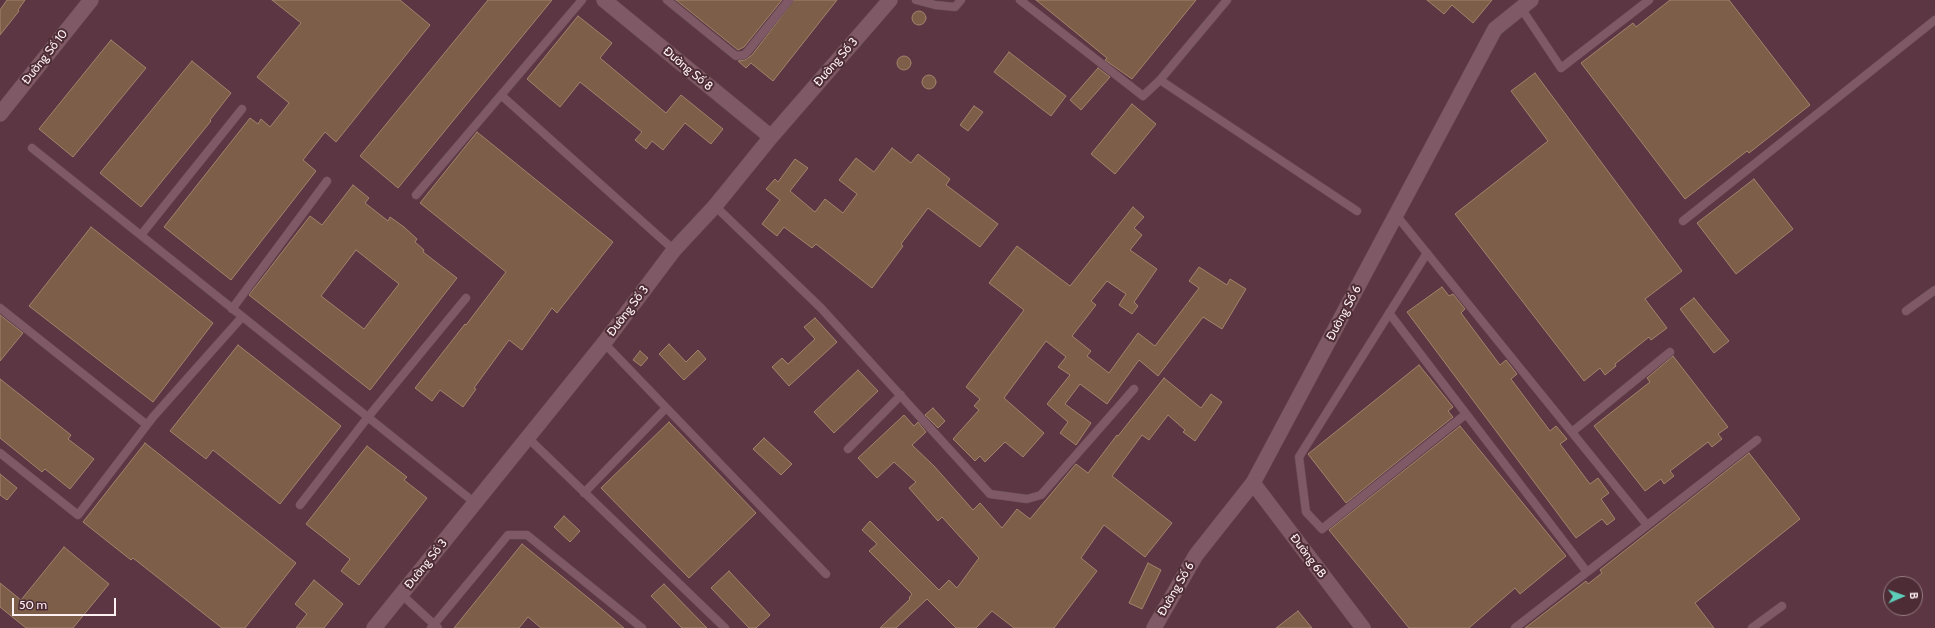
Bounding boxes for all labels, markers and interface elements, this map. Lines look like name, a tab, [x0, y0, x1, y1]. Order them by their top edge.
street label: Đường Số 10	[19, 27, 71, 87]
street label: Đường Số 3	[811, 35, 861, 89]
street label: Đường Số 8	[660, 44, 716, 94]
street label: Đường Số 3	[604, 283, 652, 339]
street label: Đường Số 6	[1324, 283, 1364, 343]
street label: Đường 6B	[1287, 531, 1329, 581]
street label: Đường Số 3	[402, 536, 450, 592]
street label: Đường Số 6	[1155, 559, 1197, 619]
north arrow	[1883, 576, 1923, 616]
scale bar	[14, 590, 118, 616]
text: B	[1907, 592, 1921, 599]
text: 50 m	[19, 597, 47, 612]

